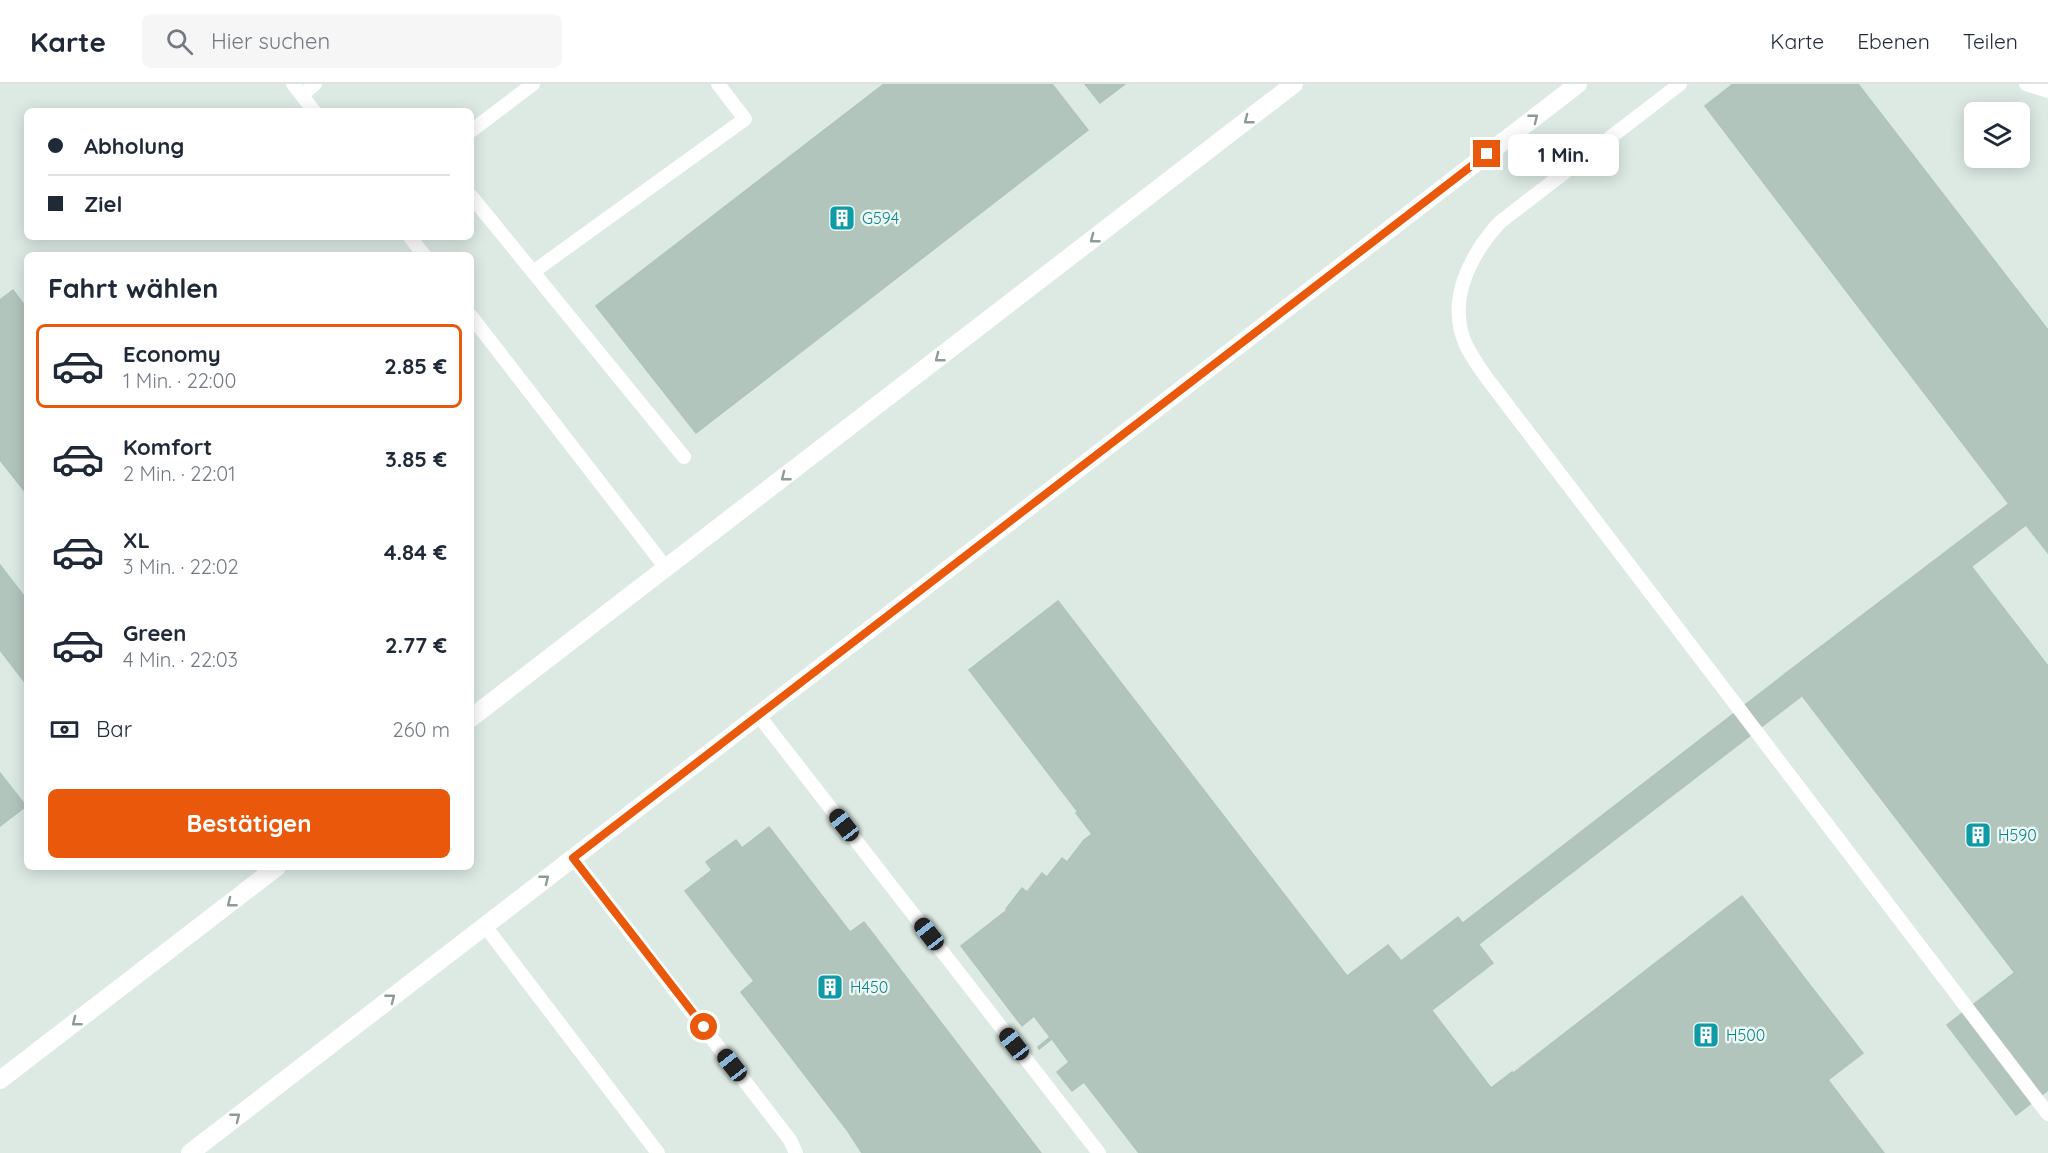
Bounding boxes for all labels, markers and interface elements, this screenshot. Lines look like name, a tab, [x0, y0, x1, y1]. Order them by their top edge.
search box	[142, 14, 562, 68]
text: Karte	[30, 24, 106, 59]
icon: search	[163, 25, 196, 58]
text: Hier suchen	[211, 27, 330, 55]
text: Karte	[1770, 28, 1824, 54]
text: Ebenen	[1857, 28, 1930, 54]
text: Teilen	[1963, 28, 2018, 54]
map controls	[1964, 102, 2030, 168]
button: layers	[1964, 102, 2030, 168]
one-way arrow	[1244, 112, 1255, 123]
one-way arrow	[1527, 115, 1538, 126]
text: Abholung	[84, 132, 184, 160]
callout: 1 Min.	[1508, 133, 1619, 175]
route end	[1473, 140, 1500, 167]
text: 1 Min.	[1538, 142, 1589, 167]
text: Ziel	[84, 190, 122, 218]
building icon: G594	[827, 203, 857, 233]
place label: G594	[862, 208, 899, 228]
one-way arrow	[1089, 231, 1100, 242]
text: Fahrt wählen	[48, 271, 218, 305]
icon: car	[51, 339, 105, 393]
text: Economy	[123, 340, 221, 368]
one-way arrow	[935, 350, 946, 361]
text: 2.85 €	[384, 352, 447, 380]
text: 1 Min. · 22:00	[123, 368, 236, 393]
icon: car	[51, 432, 105, 486]
text: Komfort	[123, 433, 212, 461]
text: 3.85 €	[385, 445, 447, 473]
text: 2 Min. · 22:01	[123, 461, 236, 486]
one-way arrow	[780, 469, 791, 480]
icon: car	[51, 525, 105, 579]
text: XL	[123, 526, 150, 554]
text: 4.84 €	[384, 538, 447, 566]
text: 3 Min. · 22:02	[123, 554, 239, 579]
icon: car	[51, 618, 105, 672]
text: Green	[123, 619, 186, 647]
text: 2.77 €	[385, 631, 447, 659]
text: 4 Min. · 22:03	[123, 647, 238, 672]
icon: cash	[48, 713, 81, 746]
text: Bar	[96, 715, 132, 743]
text: 260 m	[393, 717, 450, 742]
button: Bestätigen	[48, 789, 450, 858]
car	[826, 805, 862, 845]
building icon: H590	[1963, 820, 1993, 850]
place label: H590	[1998, 825, 2037, 845]
one-way arrow	[538, 876, 549, 887]
one-way arrow	[226, 895, 237, 906]
car	[911, 914, 947, 954]
building icon: H450	[815, 972, 845, 1002]
place label: H450	[850, 977, 888, 997]
one-way arrow	[384, 995, 395, 1006]
route start	[690, 1013, 717, 1040]
one-way arrow	[72, 1014, 83, 1025]
building icon: H500	[1691, 1020, 1721, 1050]
car	[996, 1024, 1032, 1064]
place label: H500	[1726, 1025, 1765, 1045]
car	[714, 1045, 750, 1085]
one-way arrow	[229, 1114, 240, 1125]

